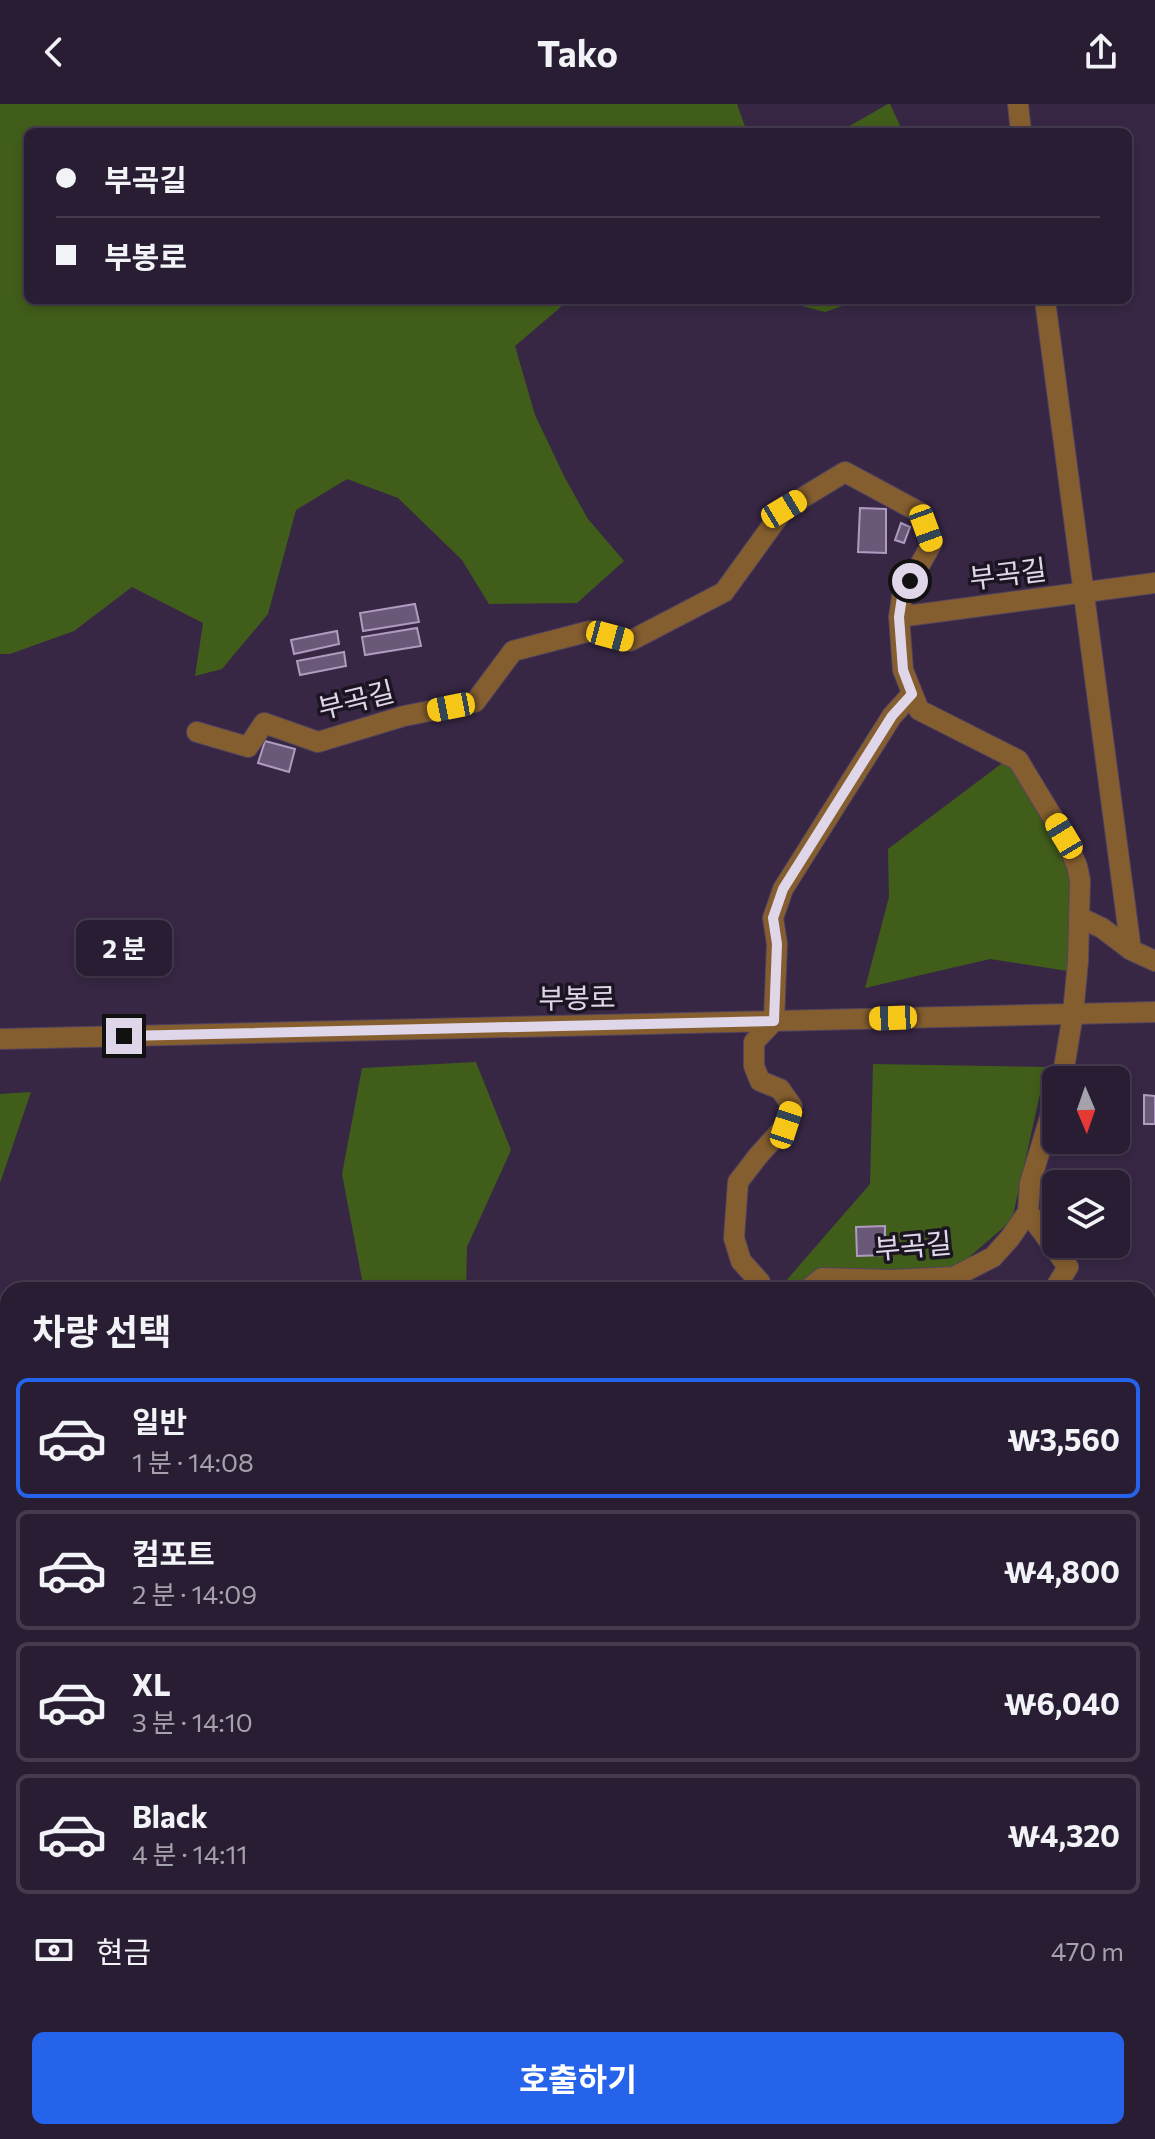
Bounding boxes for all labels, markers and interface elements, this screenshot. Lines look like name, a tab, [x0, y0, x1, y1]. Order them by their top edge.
icon: back	[32, 30, 76, 74]
text: Tako	[537, 30, 618, 74]
icon: share	[1079, 30, 1123, 74]
text: 부곡길	[104, 160, 187, 197]
text: 부봉로	[104, 237, 187, 274]
car	[757, 486, 811, 532]
car	[907, 501, 945, 555]
street label: 부곡길	[967, 551, 1048, 595]
route start	[892, 563, 928, 599]
car	[584, 618, 636, 654]
street label: 부곡길	[314, 673, 397, 725]
car	[425, 691, 477, 723]
car	[1041, 809, 1087, 863]
callout: 2 분	[76, 920, 172, 976]
text: 2 분	[102, 932, 146, 963]
street label: 부봉로	[538, 979, 616, 1015]
car	[869, 1005, 917, 1031]
route end	[106, 1018, 142, 1054]
north arrow	[1042, 1066, 1130, 1154]
map controls	[1042, 1066, 1130, 1258]
car	[767, 1098, 805, 1152]
button: layers	[1042, 1170, 1130, 1258]
street label: 부곡길	[873, 1225, 953, 1265]
text: 차량 선택	[32, 1308, 171, 1352]
icon: car	[36, 1402, 108, 1474]
text: 일반	[132, 1402, 187, 1439]
text: ₩3,560	[1007, 1420, 1120, 1457]
text: 1 분 · 14:08	[132, 1446, 254, 1477]
icon: car	[36, 1534, 108, 1606]
text: 컴포트	[132, 1534, 215, 1571]
text: ₩4,800	[1004, 1552, 1120, 1589]
text: 2 분 · 14:09	[132, 1578, 257, 1609]
text: XL	[132, 1665, 171, 1702]
icon: car	[36, 1666, 108, 1738]
text: ₩6,040	[1004, 1684, 1120, 1721]
text: 3 분 · 14:10	[132, 1706, 253, 1737]
text: Black	[132, 1797, 208, 1834]
icon: car	[36, 1798, 108, 1870]
text: ₩4,320	[1008, 1816, 1120, 1853]
text: 4 분 · 14:11	[132, 1838, 248, 1869]
icon: cash	[32, 1928, 76, 1972]
text: 현금	[96, 1932, 151, 1969]
text: 470 m	[1051, 1935, 1124, 1966]
button: 호출하기	[32, 2032, 1124, 2124]

